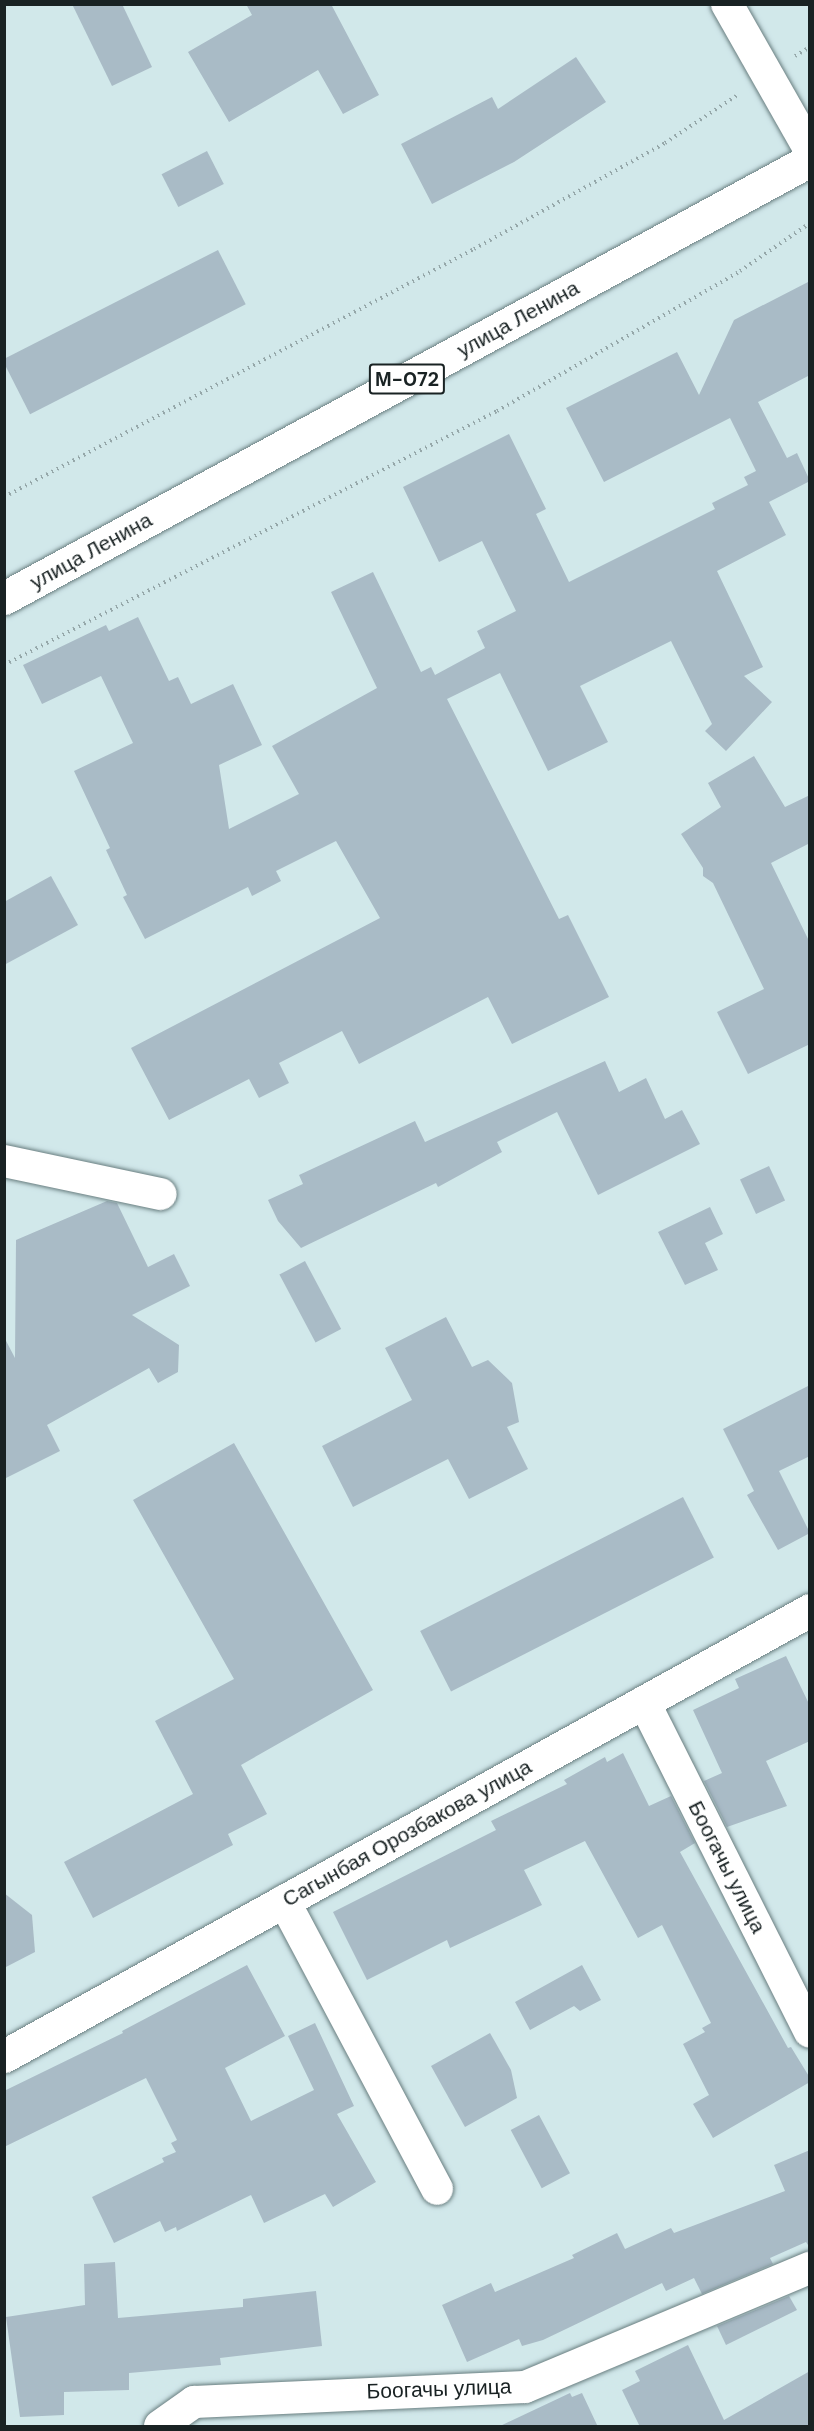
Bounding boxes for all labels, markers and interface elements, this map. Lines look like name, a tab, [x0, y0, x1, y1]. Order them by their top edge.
street label: улица Ленина	[453, 275, 583, 363]
road number: М-072	[368, 362, 446, 396]
street label: улица Ленина	[26, 507, 156, 595]
street label: Сагынбая Орозбакова улица	[278, 1754, 536, 1912]
street label: Боогачы улица	[683, 1797, 771, 1937]
street label: Боогачы улица	[366, 2374, 512, 2404]

